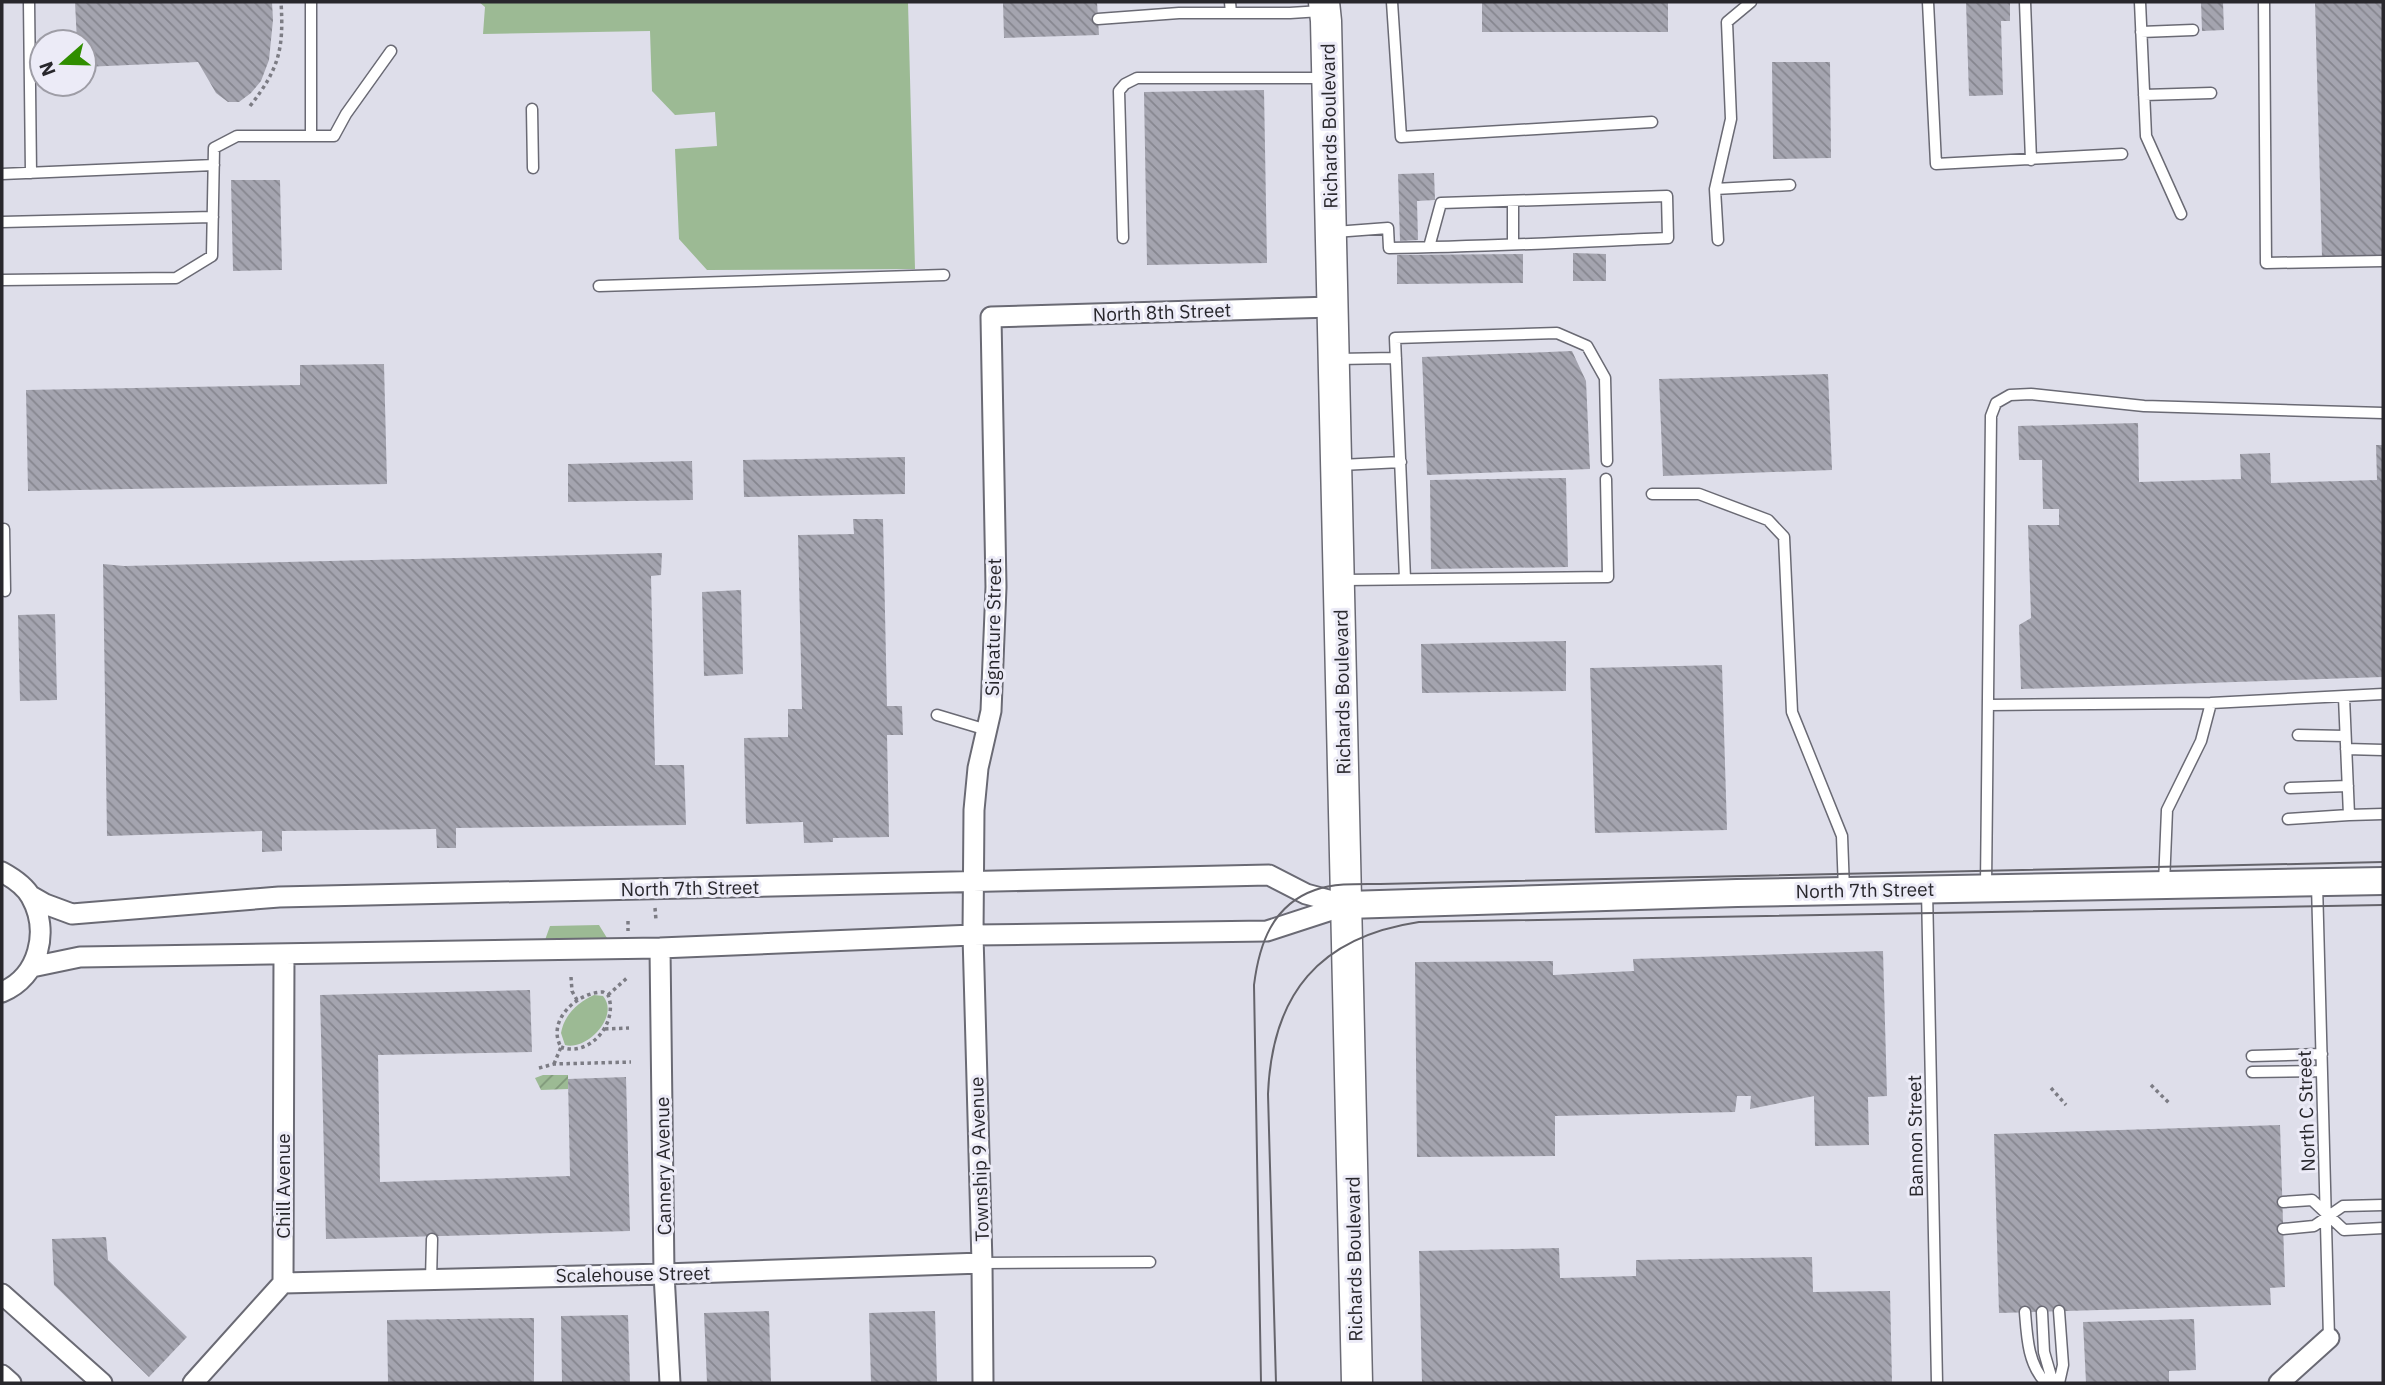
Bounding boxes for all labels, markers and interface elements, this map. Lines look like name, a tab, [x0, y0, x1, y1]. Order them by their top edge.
north arrow	[28, 28, 98, 98]
street label: Richards Boulevard	[1316, 43, 1342, 209]
text: N	[33, 58, 61, 79]
street label: North 8th Street	[1092, 298, 1232, 326]
street label: Signature Street	[980, 558, 1006, 696]
street label: Richards Boulevard	[1329, 609, 1355, 775]
street label: North 7th Street	[621, 875, 759, 901]
street label: North 7th Street	[1796, 877, 1934, 903]
street label: North C Street	[2292, 1050, 2320, 1172]
street label: Bannon Street	[1902, 1075, 1928, 1197]
street label: Township 9 Avenue	[964, 1076, 994, 1242]
street label: Cannery Avenue	[650, 1097, 676, 1235]
street label: Chill Avenue	[271, 1133, 295, 1239]
street label: Richards Boulevard	[1341, 1176, 1367, 1342]
street label: Scalehouse Street	[555, 1261, 711, 1287]

